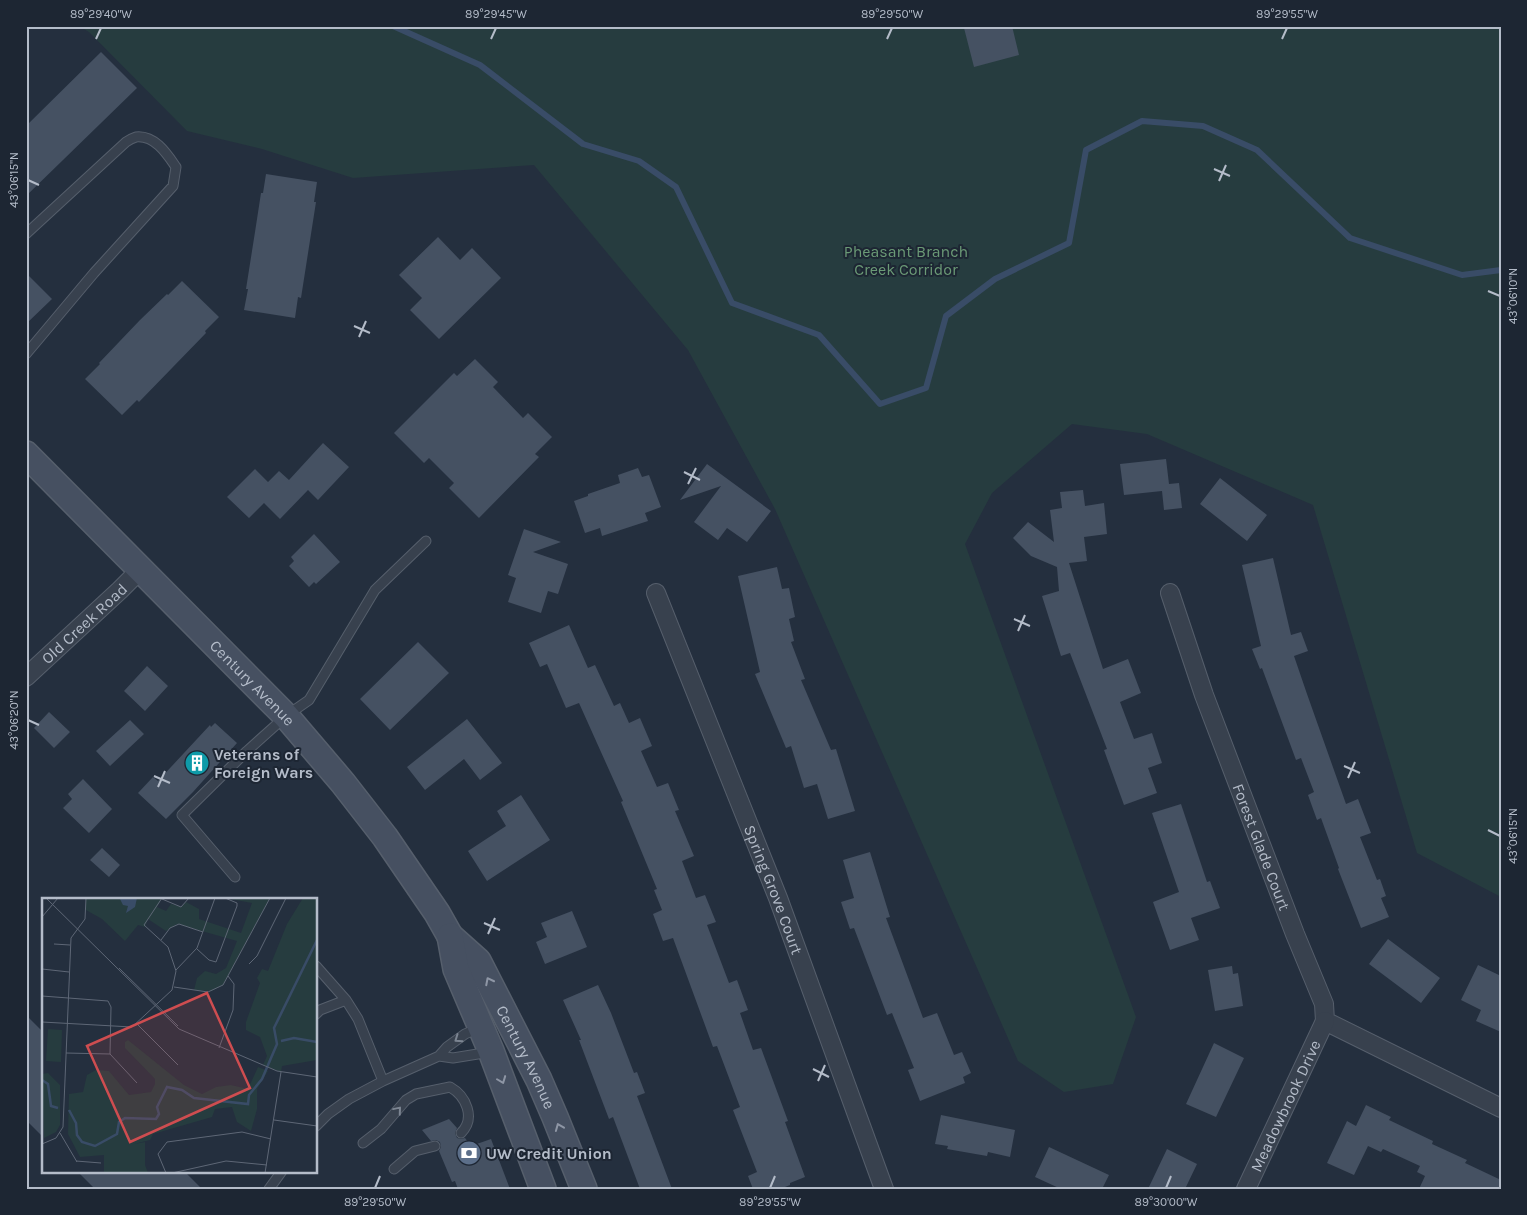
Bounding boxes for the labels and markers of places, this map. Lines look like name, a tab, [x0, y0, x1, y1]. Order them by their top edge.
place label: Veterans of Foreign Wars	[214, 745, 313, 782]
building icon: Veterans of Foreign Wars	[184, 750, 210, 776]
bank icon: UW Credit Union	[456, 1140, 482, 1166]
place label: UW Credit Union	[486, 1144, 612, 1163]

